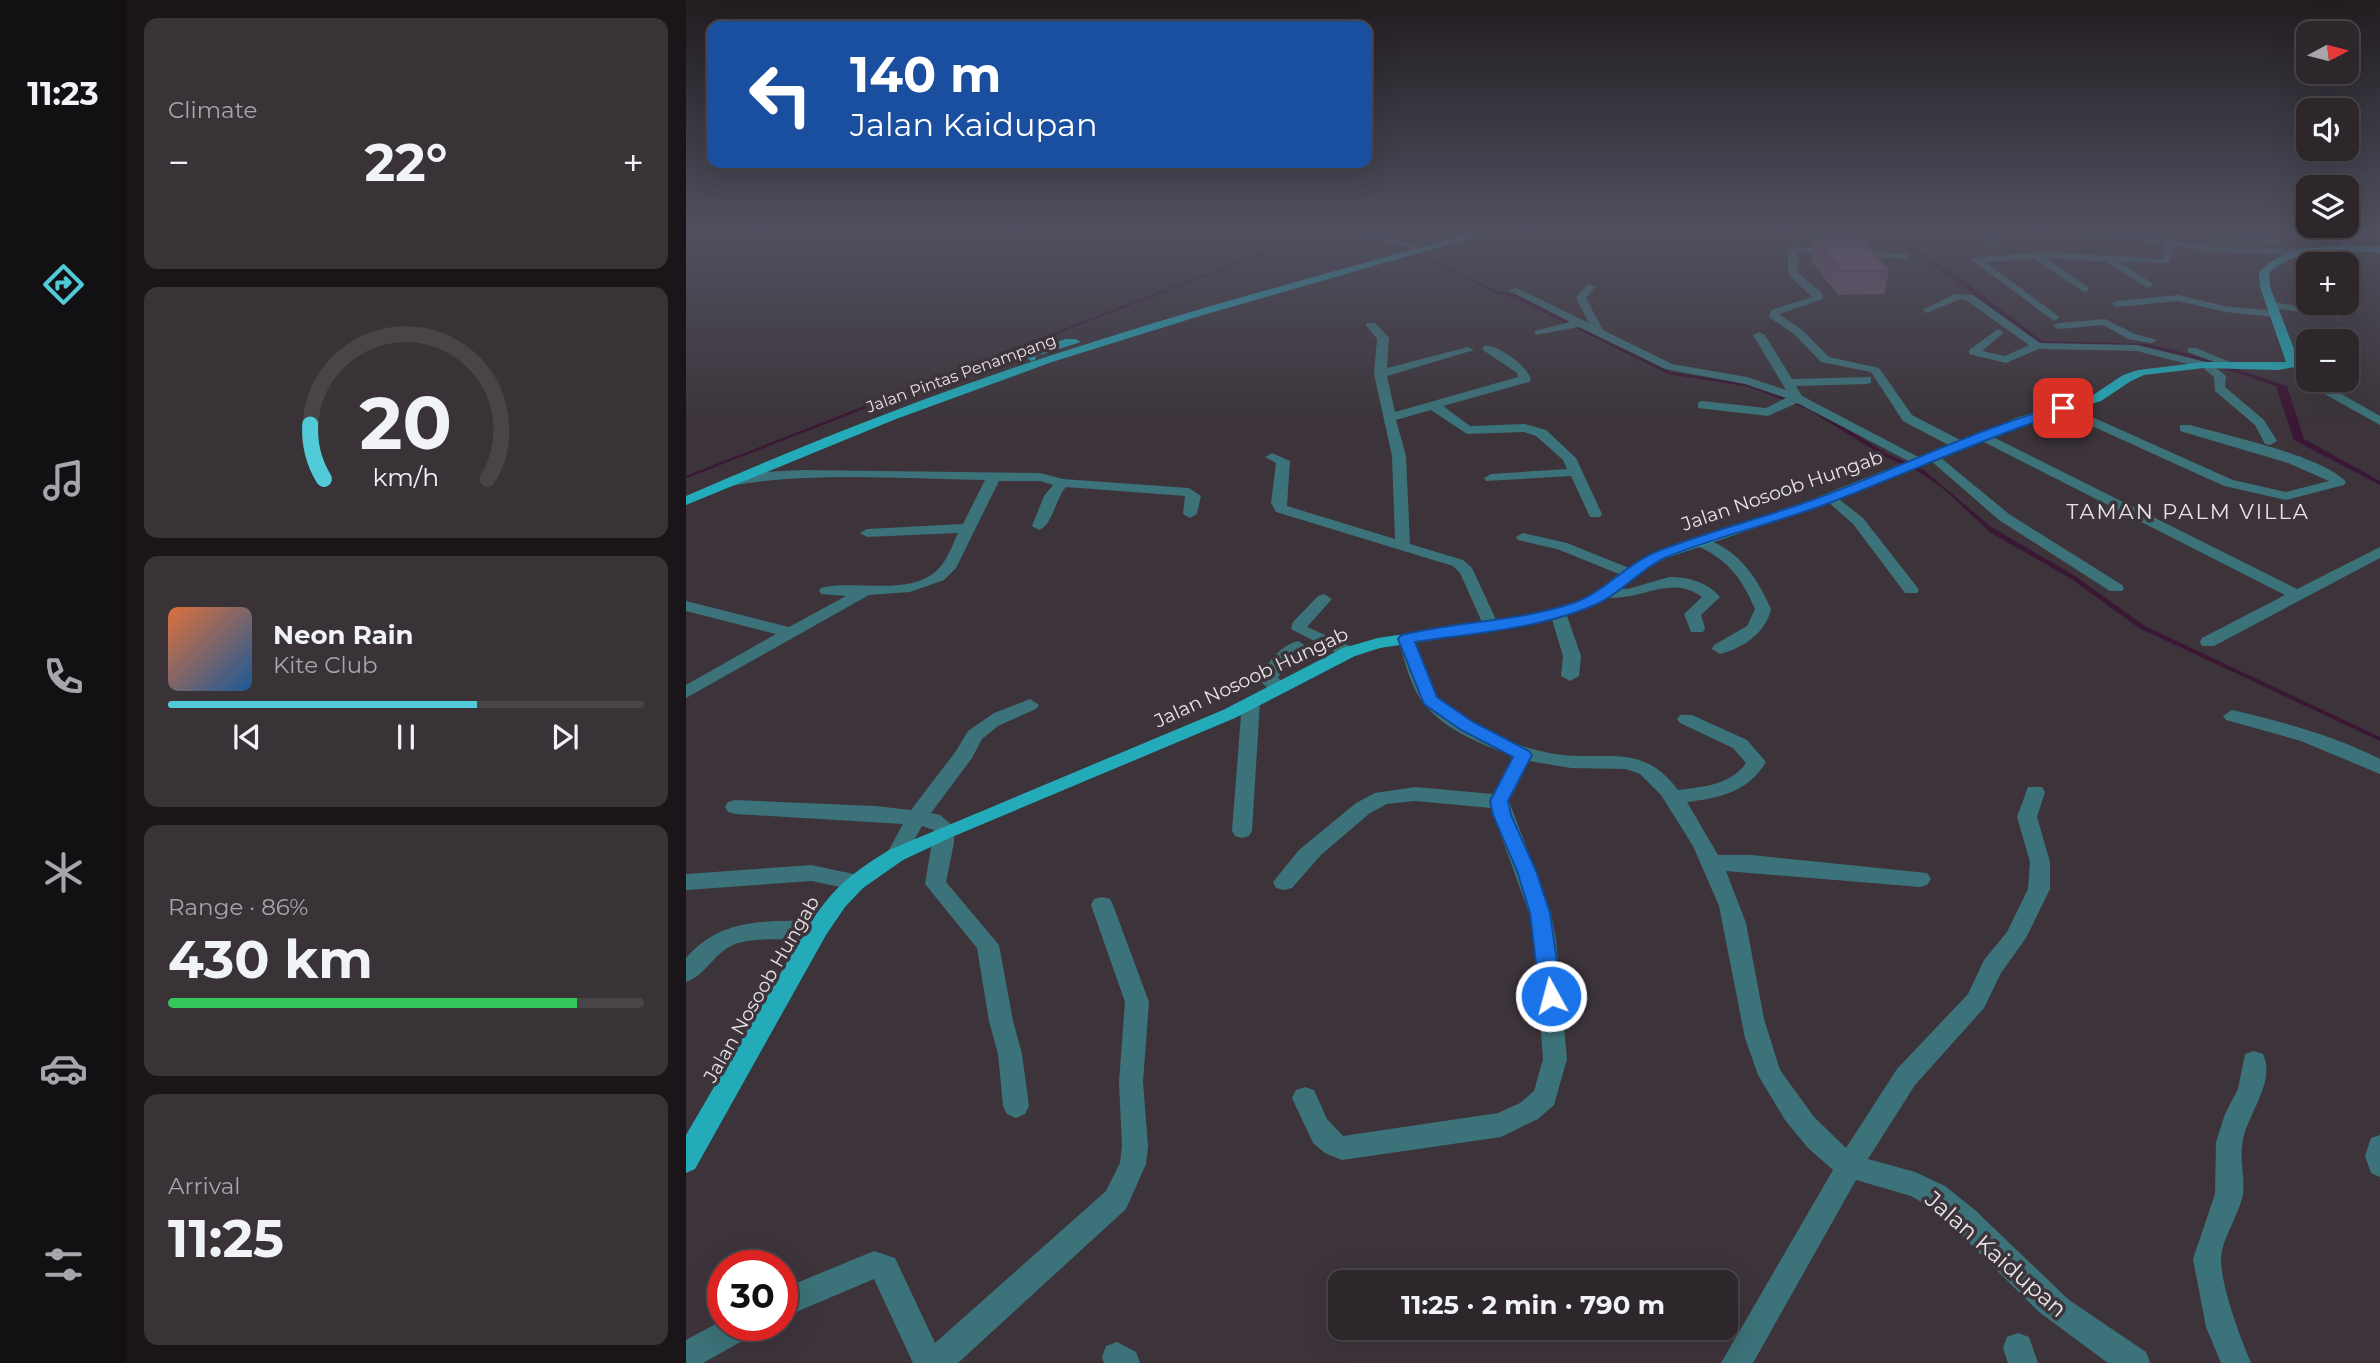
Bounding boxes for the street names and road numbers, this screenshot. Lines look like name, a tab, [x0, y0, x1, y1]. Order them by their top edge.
street label: Jalan Pintas Penampang	[863, 330, 1059, 417]
street label: Jalan Nosoob Hungab	[1678, 445, 1886, 536]
street label: Jalan Nosoob Hungab	[1150, 622, 1352, 733]
street label: Jalan Nosoob Hungab	[698, 892, 824, 1087]
street label: Jalan Kaidupan	[1919, 1184, 2072, 1323]

